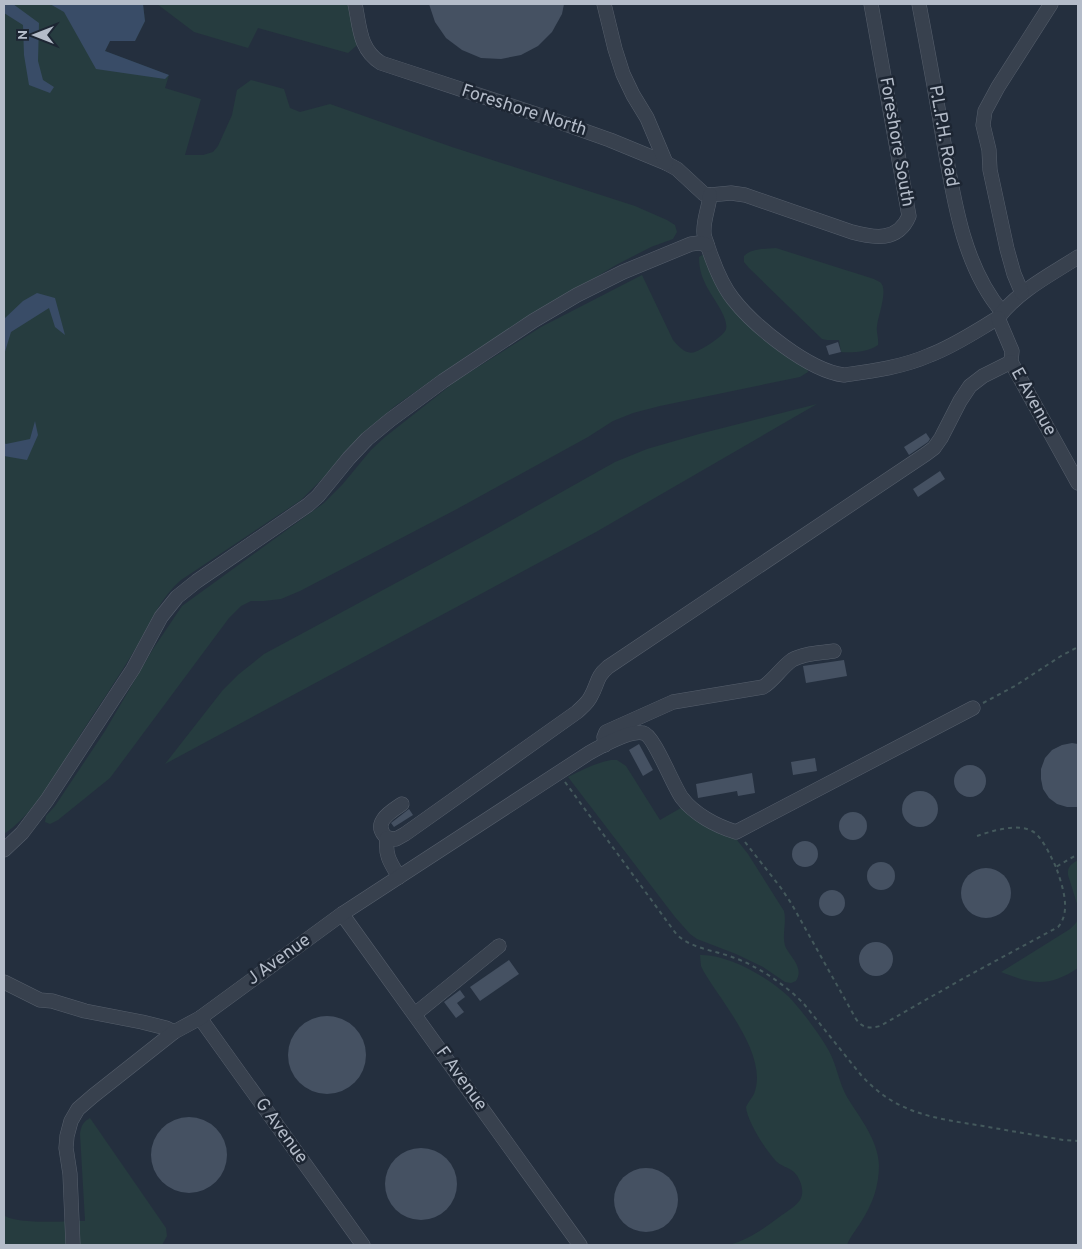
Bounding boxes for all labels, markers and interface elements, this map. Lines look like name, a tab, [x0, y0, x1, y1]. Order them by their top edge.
north arrow	[10, 10, 60, 60]
text: N	[15, 30, 32, 40]
street label: Foreshore South	[873, 75, 919, 209]
street label: Foreshore North	[458, 80, 590, 142]
street label: P.L.P.H. Road	[923, 83, 963, 189]
street label: E Avenue	[1005, 364, 1061, 440]
street label: J Avenue	[243, 929, 315, 991]
street label: F Avenue	[430, 1042, 492, 1116]
street label: G Avenue	[249, 1093, 313, 1169]

